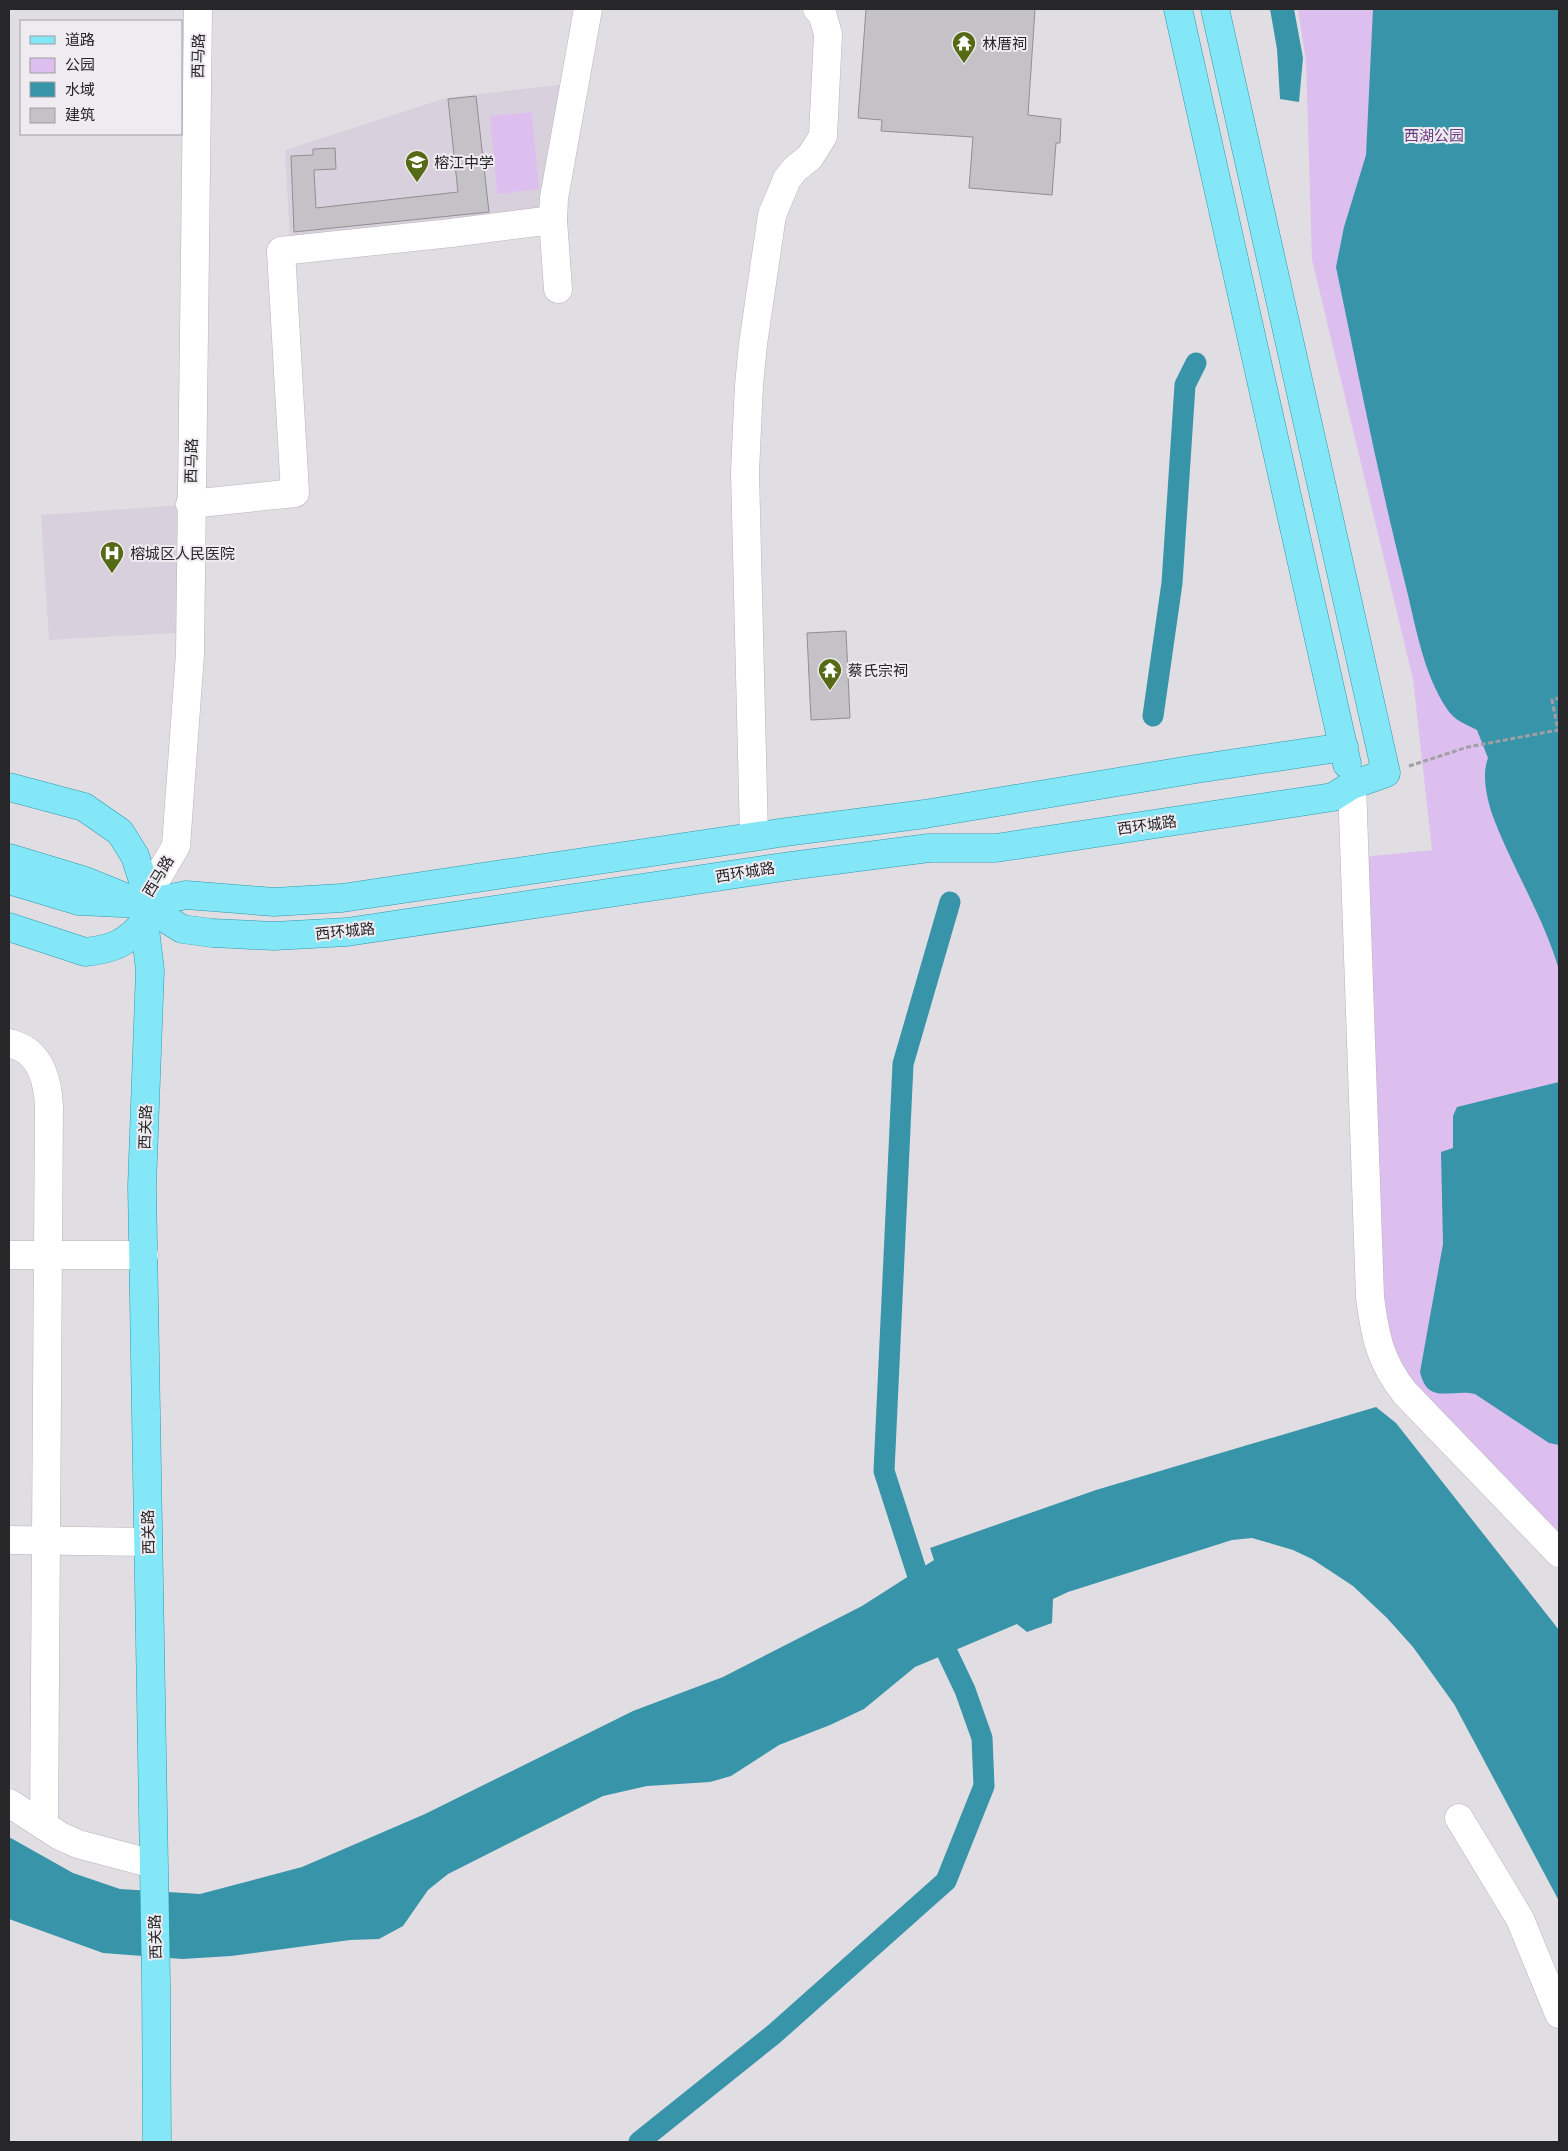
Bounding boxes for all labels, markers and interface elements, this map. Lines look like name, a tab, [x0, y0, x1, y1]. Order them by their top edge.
legend	[20, 20, 182, 135]
text: 道路	[65, 30, 95, 49]
temple icon: 林厝祠	[951, 30, 977, 64]
street label: 西马路	[188, 33, 208, 79]
place label: 林厝祠	[982, 34, 1027, 53]
text: 公园	[65, 55, 95, 74]
text: 水域	[65, 80, 95, 99]
text: 建筑	[65, 105, 95, 124]
park label: 西湖公园	[1404, 126, 1464, 145]
school or university icon: 榕江中学	[404, 149, 430, 183]
place label: 榕江中学	[434, 153, 494, 172]
street label: 西马路	[181, 438, 201, 484]
hospital icon: 榕城区人民医院	[99, 540, 125, 574]
place label: 榕城区人民医院	[130, 544, 235, 563]
temple icon: 蔡氏宗祠	[817, 657, 843, 691]
place label: 蔡氏宗祠	[848, 661, 908, 680]
street label: 西环城路	[1116, 811, 1178, 839]
street label: 西马路	[138, 852, 178, 900]
street label: 西环城路	[714, 858, 776, 886]
street label: 西环城路	[314, 918, 376, 944]
street label: 西关路	[135, 1104, 155, 1150]
street label: 西关路	[138, 1509, 158, 1555]
street label: 西关路	[145, 1914, 165, 1960]

